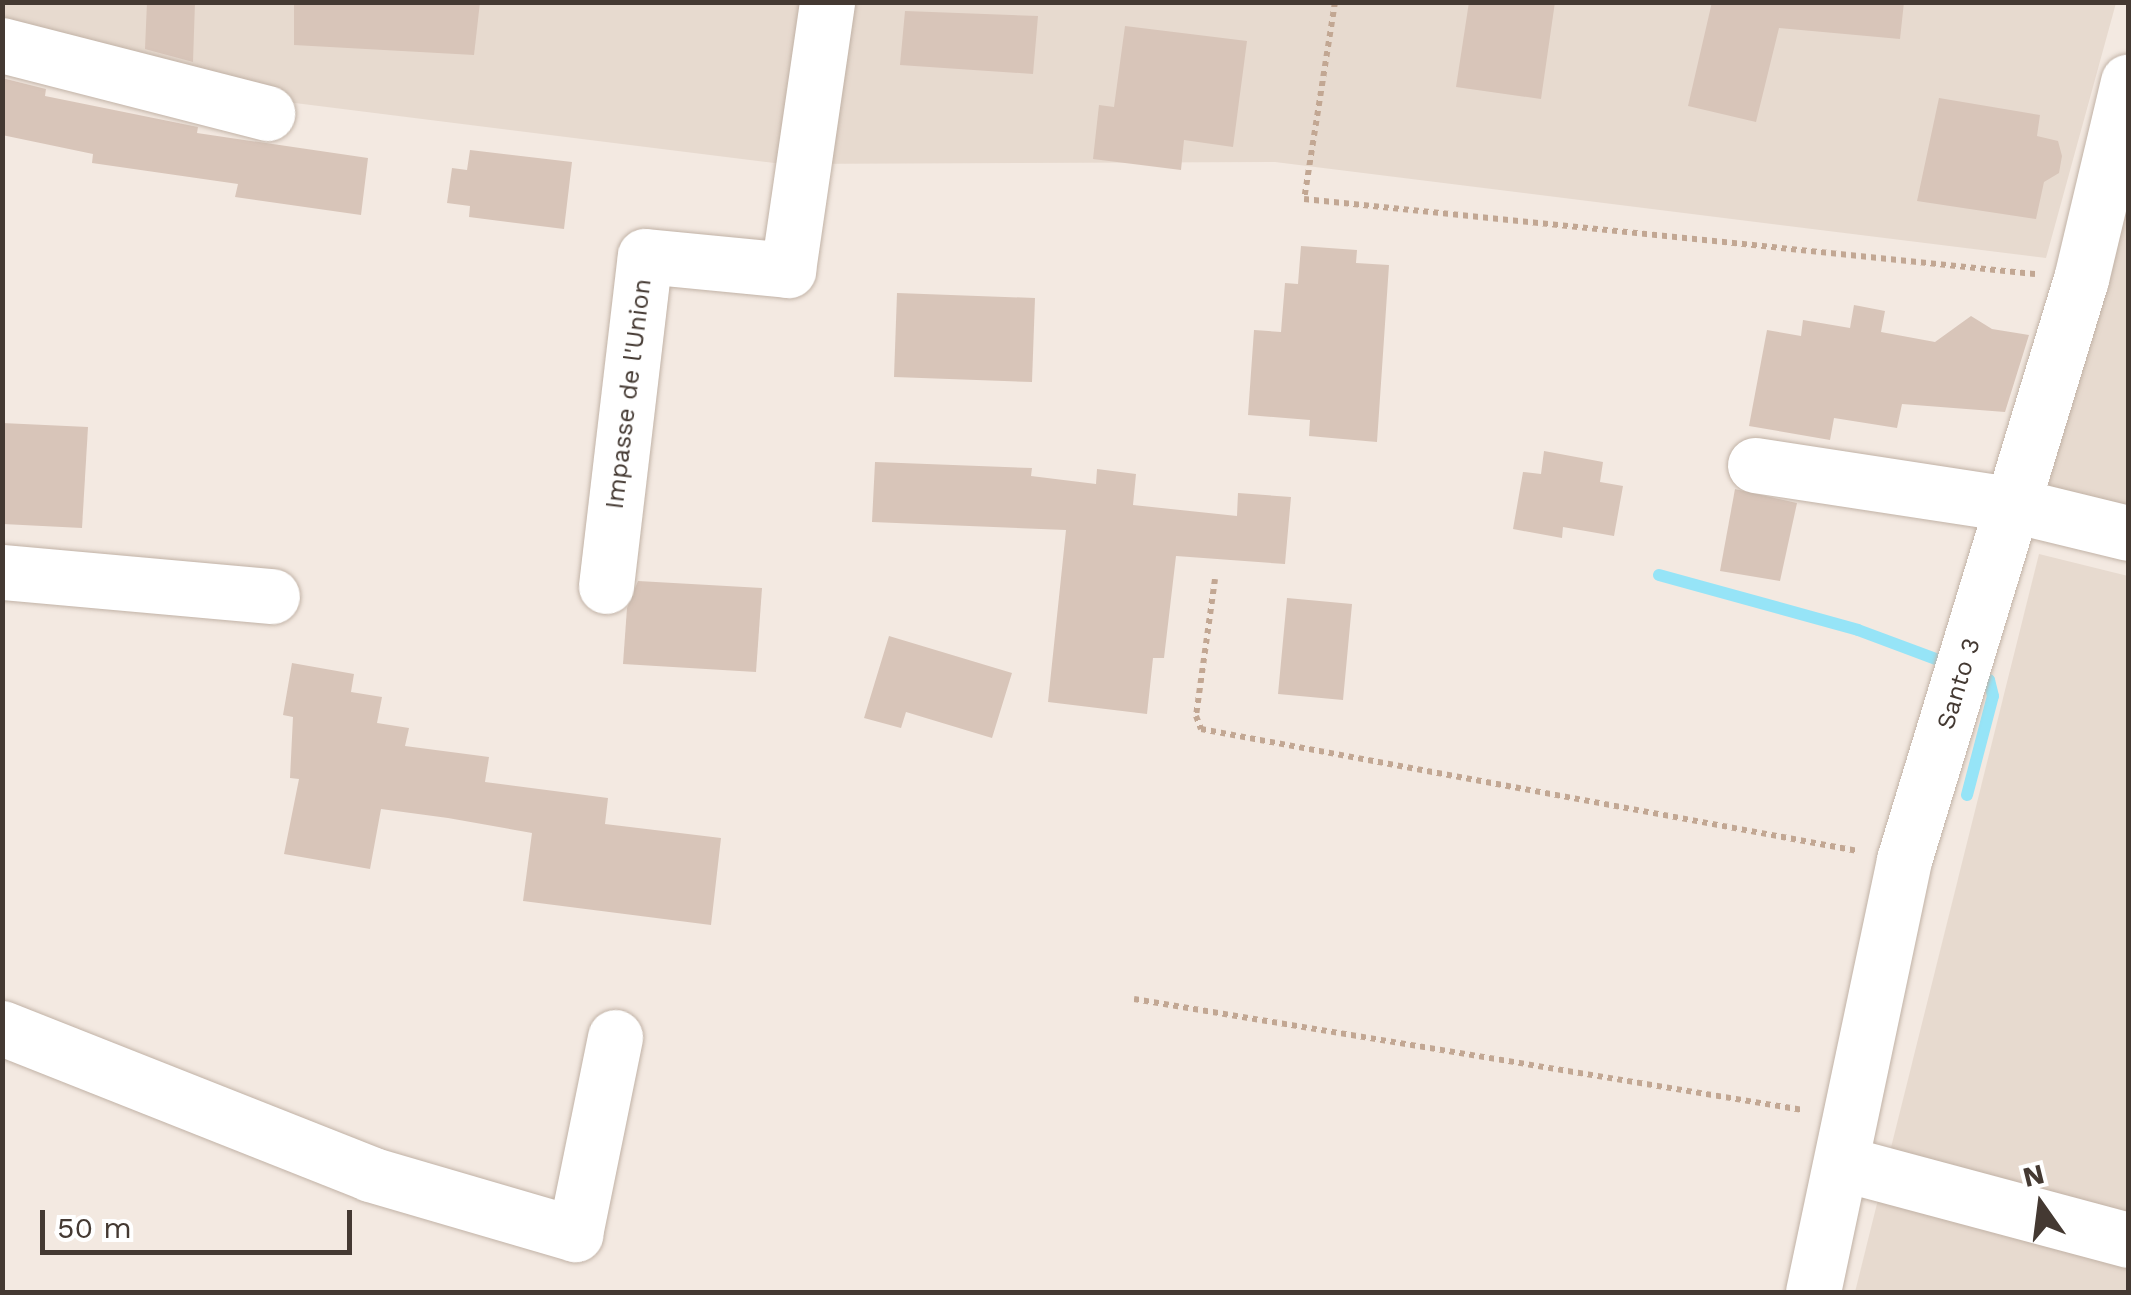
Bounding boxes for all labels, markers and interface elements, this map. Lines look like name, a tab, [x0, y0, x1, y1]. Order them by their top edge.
street label: Impasse de l'Union	[600, 277, 658, 511]
street label: Santo 3	[1931, 635, 1987, 733]
north arrow	[1991, 1155, 2091, 1255]
text: N	[2020, 1157, 2048, 1194]
scale bar	[45, 1190, 358, 1252]
text: 50 m	[57, 1210, 132, 1245]

